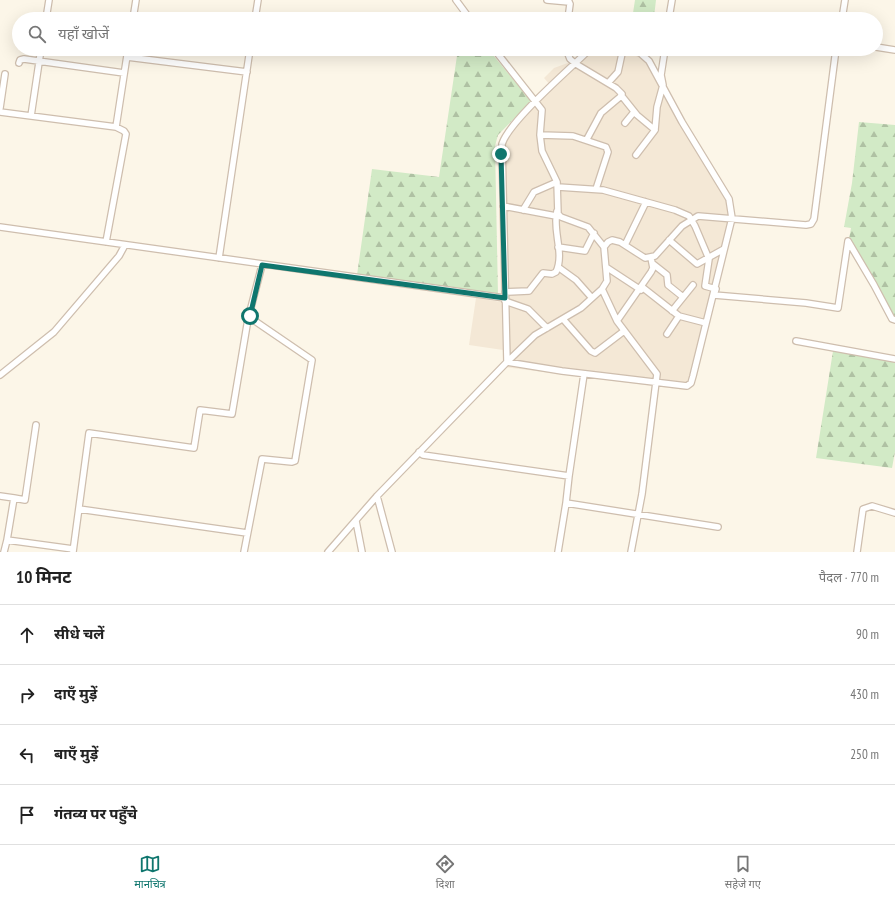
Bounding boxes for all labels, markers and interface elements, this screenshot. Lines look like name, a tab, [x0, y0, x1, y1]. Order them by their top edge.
search box	[12, 12, 883, 56]
icon: search	[26, 23, 48, 45]
text: यहाँ खोजें	[58, 24, 109, 43]
route end	[492, 145, 510, 163]
route start	[241, 307, 259, 325]
text: 10 मिनट	[16, 566, 71, 588]
text: पैदल · 770 m	[819, 569, 879, 586]
icon: ahead	[16, 624, 38, 646]
text: सीधे चलें	[54, 624, 104, 643]
text: 90 m	[856, 626, 879, 643]
icon: right	[16, 684, 38, 706]
text: दाएँ मुड़ें	[54, 684, 97, 703]
text: 430 m	[850, 686, 879, 703]
icon: left	[16, 744, 38, 766]
text: बाएँ मुड़ें	[54, 744, 98, 763]
text: 250 m	[850, 746, 879, 763]
icon: arrive	[16, 804, 38, 826]
text: गंतव्य पर पहुँचे	[54, 804, 137, 823]
tab: मानचित्र	[134, 853, 166, 892]
tab: दिशा	[434, 853, 456, 892]
tab: सहेजे गए	[725, 853, 761, 892]

